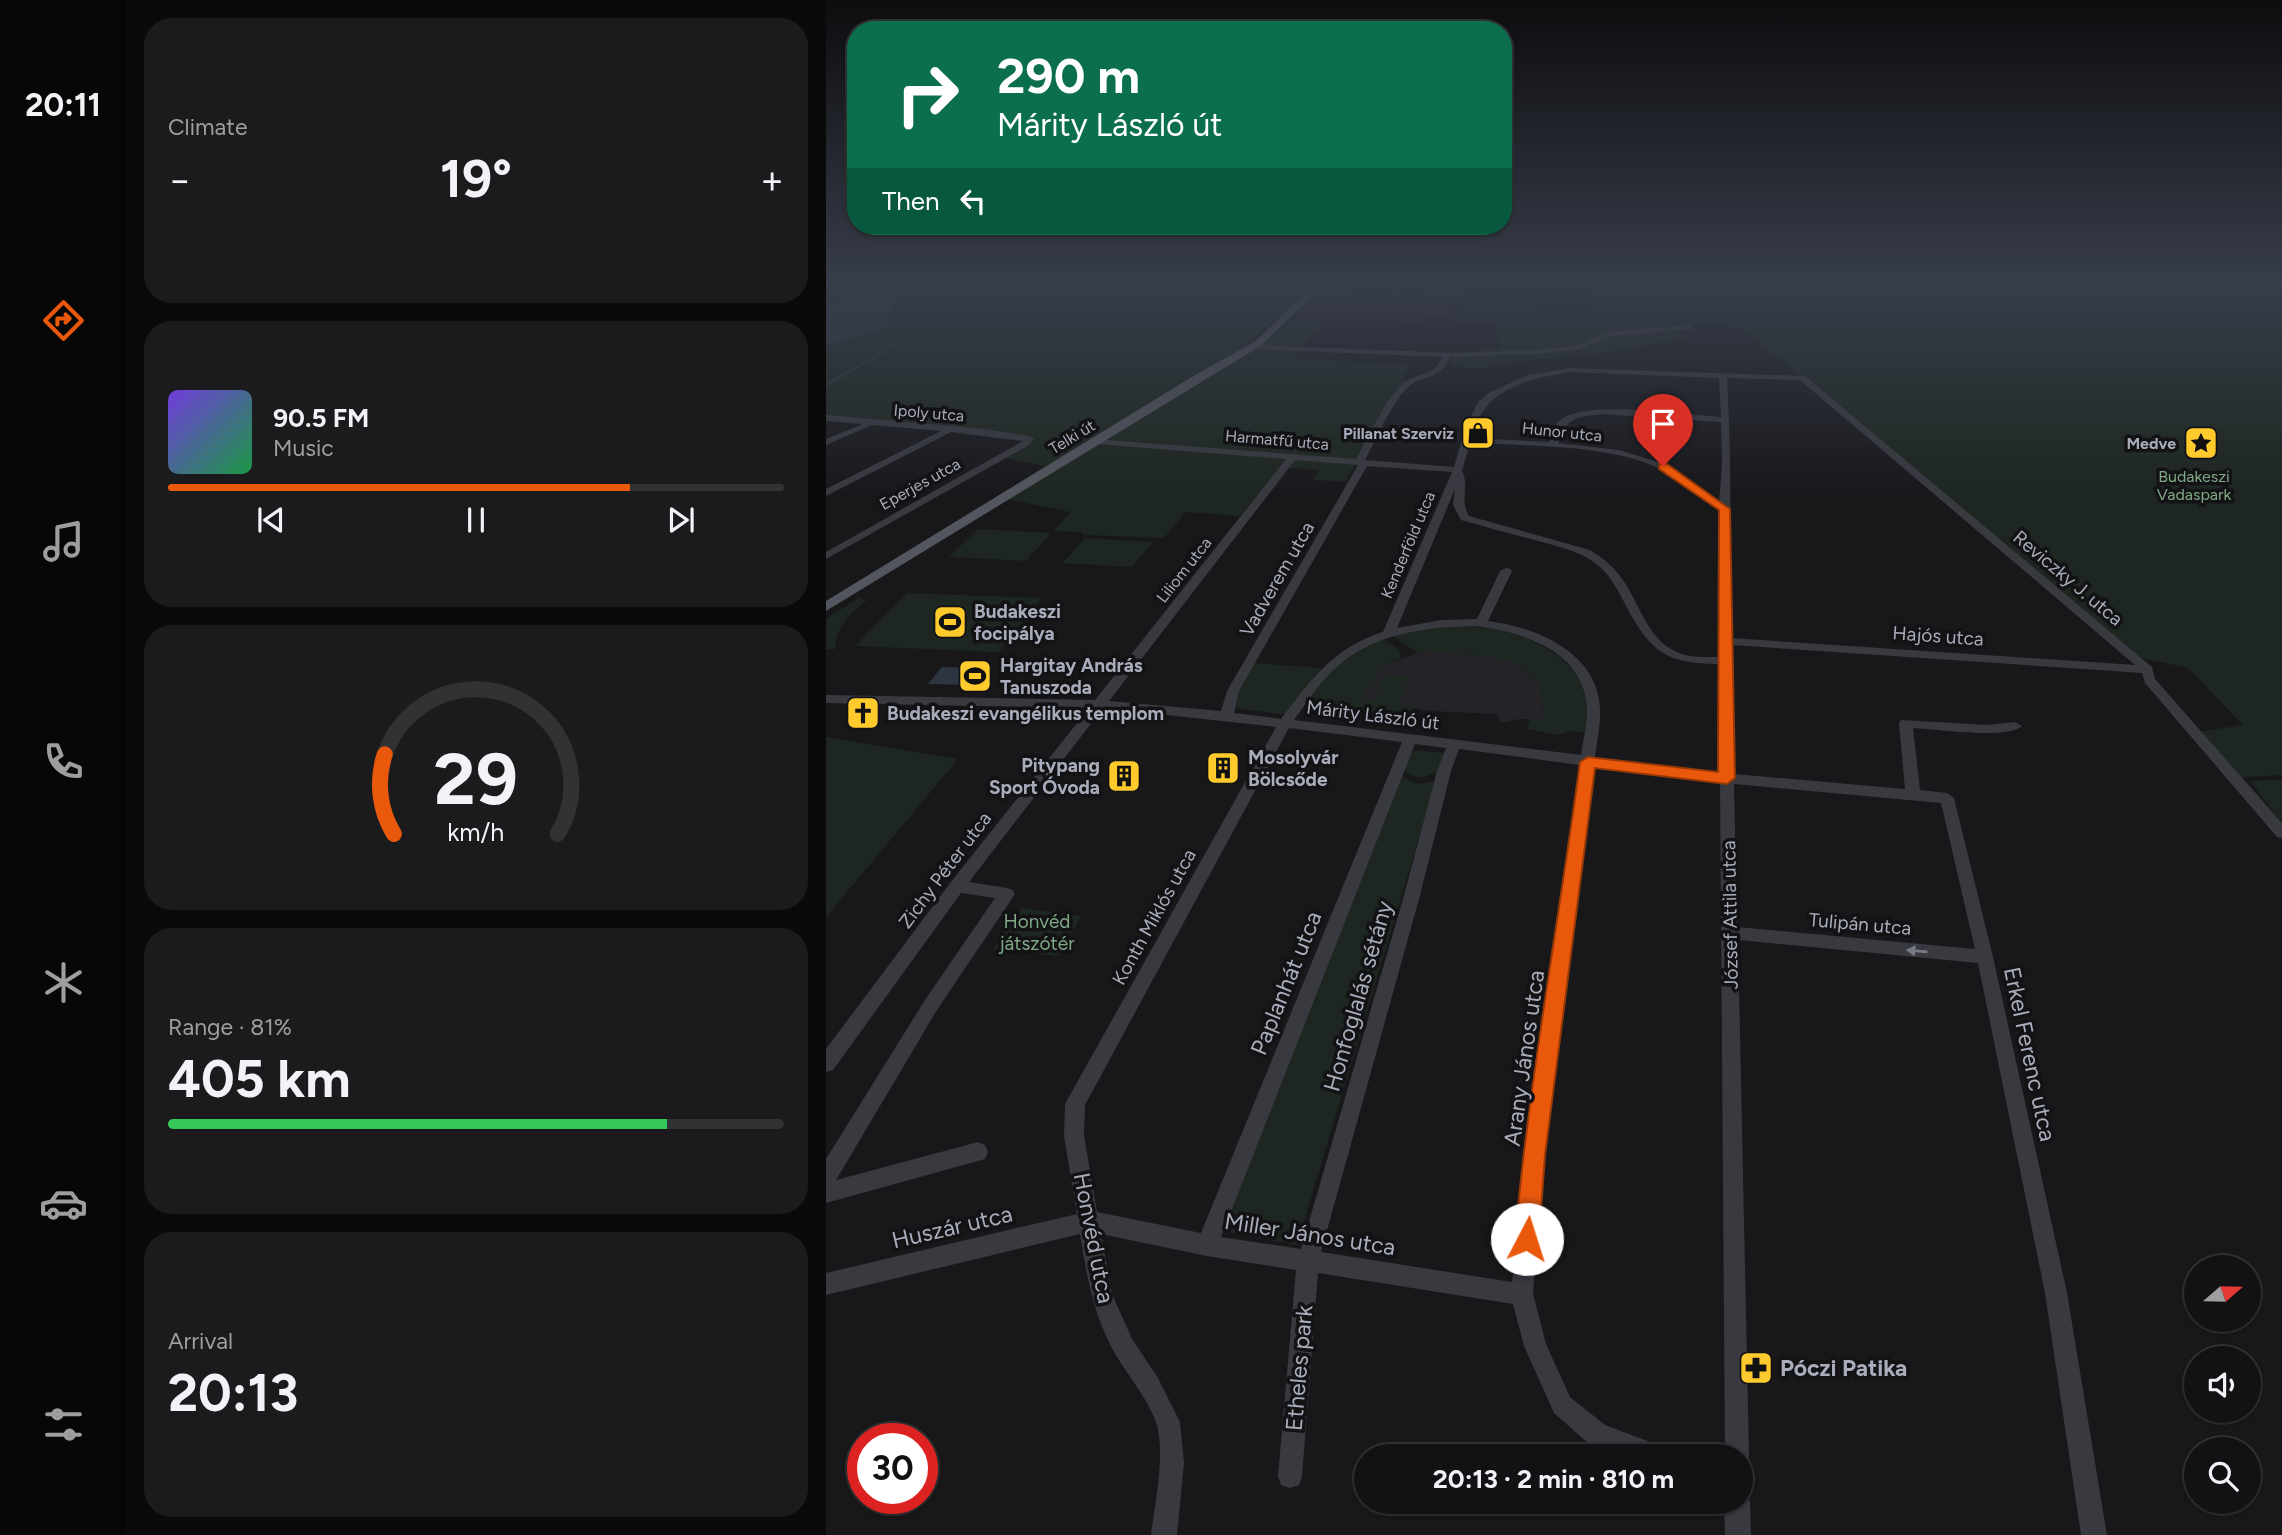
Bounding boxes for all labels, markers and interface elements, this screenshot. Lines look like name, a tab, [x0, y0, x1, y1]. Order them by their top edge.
text: 290 m	[997, 46, 1140, 105]
icon: right	[882, 49, 973, 140]
text: 20:11	[25, 86, 101, 124]
text: Márity László út	[997, 106, 1222, 144]
text: Climate	[168, 113, 247, 141]
text: 19°	[440, 148, 512, 210]
text: −	[168, 157, 192, 203]
text: +	[760, 157, 784, 203]
icon: left	[954, 182, 992, 220]
text: Then	[882, 185, 940, 217]
icon: directions	[39, 296, 88, 345]
pin	[1633, 394, 1693, 466]
street label: Ipoly utca	[893, 400, 965, 426]
text: 90.5 FM	[273, 402, 369, 434]
icon: arrive	[1644, 405, 1682, 443]
shop icon: Pillanat Szerviz	[1459, 414, 1497, 452]
street label: Telki út	[1045, 416, 1099, 458]
street label: Hunor utca	[1521, 418, 1603, 446]
place label: Pillanat Szerviz	[1343, 424, 1454, 443]
place icon: Medve	[2182, 424, 2220, 462]
street label: Harmatfű utca	[1224, 426, 1330, 454]
text: Music	[273, 434, 334, 462]
place label: Medve	[2126, 434, 2176, 453]
street label: Eperjes utca	[876, 454, 964, 514]
park label: Budakeszi Vadaspark	[2157, 467, 2231, 504]
street label: Kenderföld utca	[1377, 489, 1439, 601]
icon: previous	[252, 501, 290, 539]
icon: pause	[457, 501, 495, 539]
icon: next	[662, 501, 700, 539]
icon: music	[39, 517, 88, 566]
street label: Vadverem utca	[1235, 518, 1319, 640]
street label: Reviczky J. utca	[2009, 525, 2127, 631]
street label: Liliom utca	[1153, 533, 1215, 607]
place label: Budakeszi focipálya	[974, 600, 1061, 645]
sports icon: Budakeszi focipálya	[931, 603, 969, 641]
street label: Hajós utca	[1892, 621, 1984, 651]
place label: Hargitay András Tanuszoda	[1000, 654, 1143, 699]
sports icon: Hargitay András Tanuszoda	[956, 657, 994, 695]
church icon: Budakeszi evangélikus templom	[844, 694, 882, 732]
street label: Márity László út	[1305, 695, 1441, 735]
place label: Budakeszi evangélikus templom	[887, 702, 1164, 725]
text: 29	[434, 735, 518, 822]
icon: phone	[39, 737, 88, 786]
place label: Mosolyvár Bölcsőde	[1248, 746, 1338, 791]
building icon: Mosolyvár Bölcsőde	[1204, 749, 1242, 787]
place label: Pitypang Sport Óvoda	[989, 754, 1100, 799]
building icon: Pitypang Sport Óvoda	[1105, 757, 1143, 795]
street label: Zichy Péter utca	[894, 807, 996, 933]
text: km/h	[447, 816, 505, 846]
street label: József Attila utca	[1717, 840, 1743, 990]
street label: Konth Miklós utca	[1107, 845, 1201, 989]
street label: Honfoglalás sétány	[1317, 897, 1399, 1095]
street label: Paplanhát utca	[1244, 907, 1328, 1059]
street label: Tulipán utca	[1808, 908, 1912, 940]
park label: Honvéd játszótér	[998, 910, 1075, 955]
one-way arrow	[1906, 945, 1928, 956]
icon: climate	[39, 958, 88, 1007]
street label: Erkel Ferenc utca	[1998, 964, 2062, 1144]
street label: Arany János utca	[1498, 968, 1550, 1148]
text: Range · 81%	[168, 1013, 292, 1041]
text: 405 km	[168, 1048, 351, 1110]
street label: Honvéd utca	[1068, 1170, 1120, 1306]
icon: car	[39, 1179, 88, 1228]
street label: Huszár utca	[889, 1200, 1015, 1254]
position arrow	[1490, 1202, 1564, 1276]
street label: Miller János utca	[1223, 1207, 1397, 1261]
north arrow	[2184, 1255, 2261, 1332]
map controls	[2184, 1255, 2261, 1514]
street label: Etheles park	[1280, 1303, 1319, 1432]
text: Arrival	[168, 1327, 233, 1355]
button: sound	[2184, 1346, 2261, 1423]
pharmacy icon: Póczi Patika	[1737, 1349, 1775, 1387]
place label: Póczi Patika	[1780, 1354, 1907, 1382]
text: 20:13	[168, 1362, 298, 1424]
icon: filters	[39, 1400, 88, 1449]
speed limit sign: 30	[847, 1423, 938, 1514]
button: search	[2184, 1437, 2261, 1514]
text: 20:13 · 2 min · 810 m	[1433, 1463, 1674, 1495]

